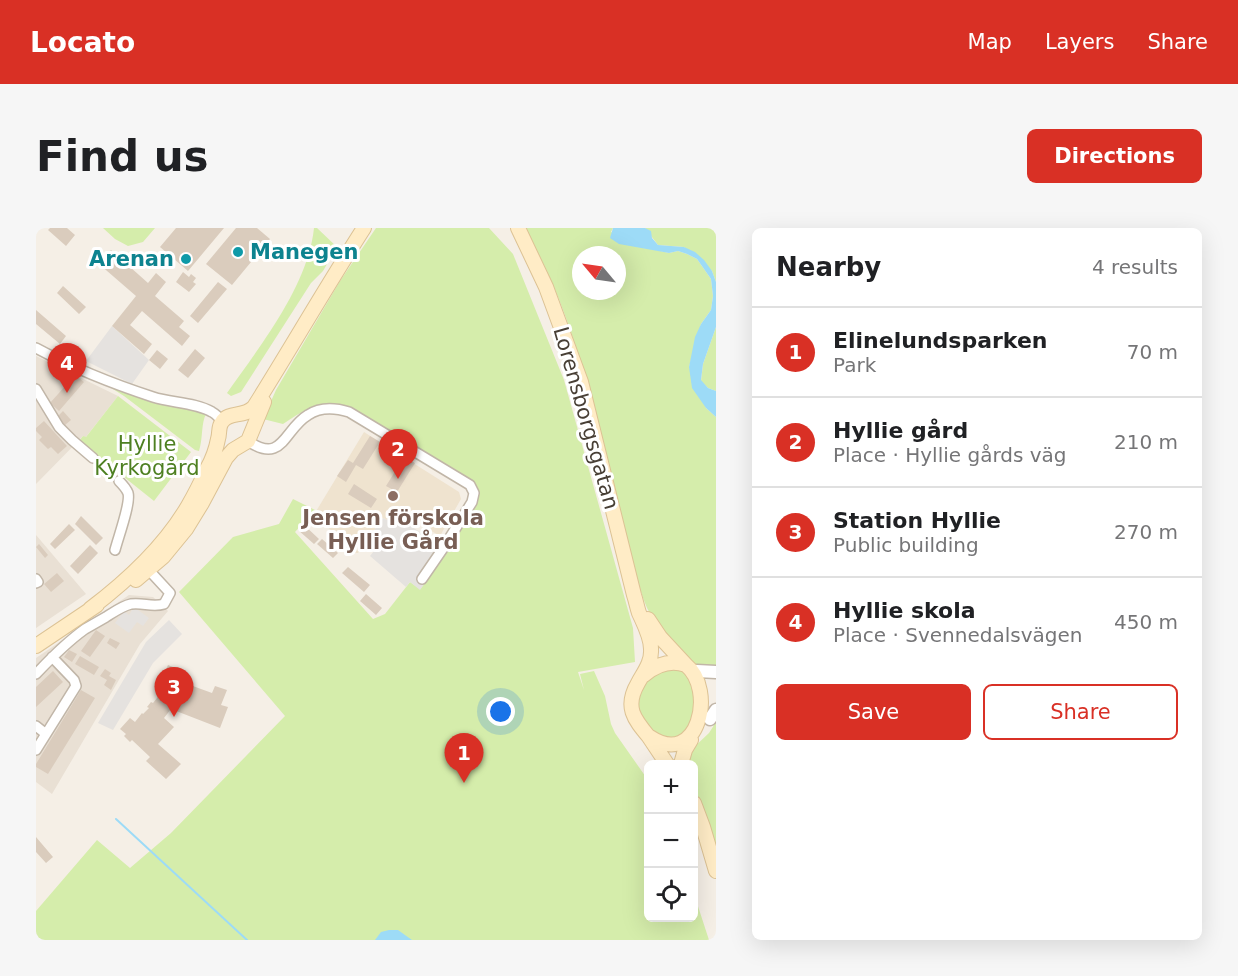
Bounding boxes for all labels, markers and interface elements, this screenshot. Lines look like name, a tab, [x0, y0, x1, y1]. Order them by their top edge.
text: Locato	[30, 26, 135, 59]
text: Map	[968, 30, 1012, 54]
text: Layers	[1045, 30, 1114, 54]
text: Share	[1147, 30, 1208, 54]
button: Directions	[1027, 129, 1202, 183]
text: Find us	[36, 132, 209, 181]
place label: Manegen	[250, 240, 359, 264]
marker: Manegen	[231, 245, 245, 259]
north arrow	[572, 246, 626, 300]
place label: Arenan	[89, 247, 174, 271]
marker: Arenan	[179, 252, 193, 266]
text: Nearby	[776, 252, 881, 282]
text: 4 results	[1092, 255, 1178, 279]
street label: Lorensborgsgatan	[548, 324, 624, 512]
text: Elinelundsparken	[833, 328, 1047, 353]
text: 1	[789, 340, 802, 364]
text: 70 m	[1127, 340, 1178, 364]
pin: 4	[48, 344, 87, 393]
text: Park	[833, 353, 876, 377]
text: Hyllie gård	[833, 418, 968, 443]
pin: 2	[378, 430, 418, 479]
text: 2	[789, 430, 802, 454]
text: 210 m	[1114, 430, 1178, 454]
park label: Hyllie Kyrkogård	[94, 432, 200, 480]
text: Place · Hyllie gårds väg	[833, 443, 1067, 467]
marker: Jensen förskola Hyllie Gård	[386, 489, 400, 503]
place label: Jensen förskola Hyllie Gård	[300, 506, 484, 554]
text: Station Hyllie	[833, 508, 1001, 533]
text: 3	[789, 520, 802, 544]
text: 270 m	[1114, 520, 1178, 544]
text: Public building	[833, 533, 979, 557]
text: Hyllie skola	[833, 598, 976, 623]
text: 4	[789, 610, 802, 634]
text: 450 m	[1114, 610, 1178, 634]
text: Place · Svennedalsvägen	[833, 623, 1082, 647]
pin: 3	[154, 668, 194, 717]
button: Save	[776, 684, 971, 740]
button: Share	[983, 684, 1178, 740]
your location	[486, 697, 515, 726]
pin: 1	[444, 734, 484, 783]
map controls	[644, 760, 698, 922]
button: +	[644, 760, 698, 814]
button: −	[644, 814, 698, 868]
button: locate	[644, 868, 698, 922]

